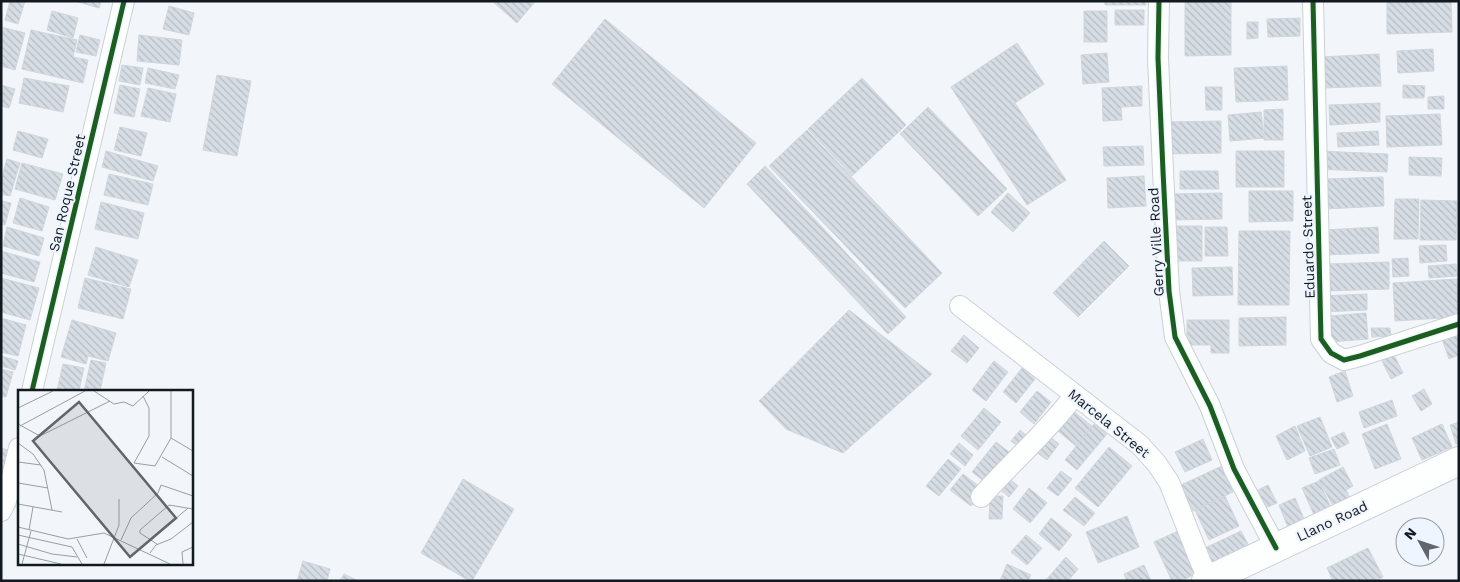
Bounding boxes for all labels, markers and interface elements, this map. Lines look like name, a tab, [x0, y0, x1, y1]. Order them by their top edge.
street label: San Roque Street	[46, 133, 88, 253]
street label: Gerry Ville Road	[1145, 187, 1167, 297]
street label: Eduardo Street	[1298, 195, 1318, 299]
street label: Marcela Street	[1065, 385, 1153, 461]
inset map	[18, 390, 192, 564]
street label: Llano Road	[1294, 498, 1370, 544]
north arrow	[1395, 517, 1445, 567]
text: N	[1401, 525, 1420, 543]

